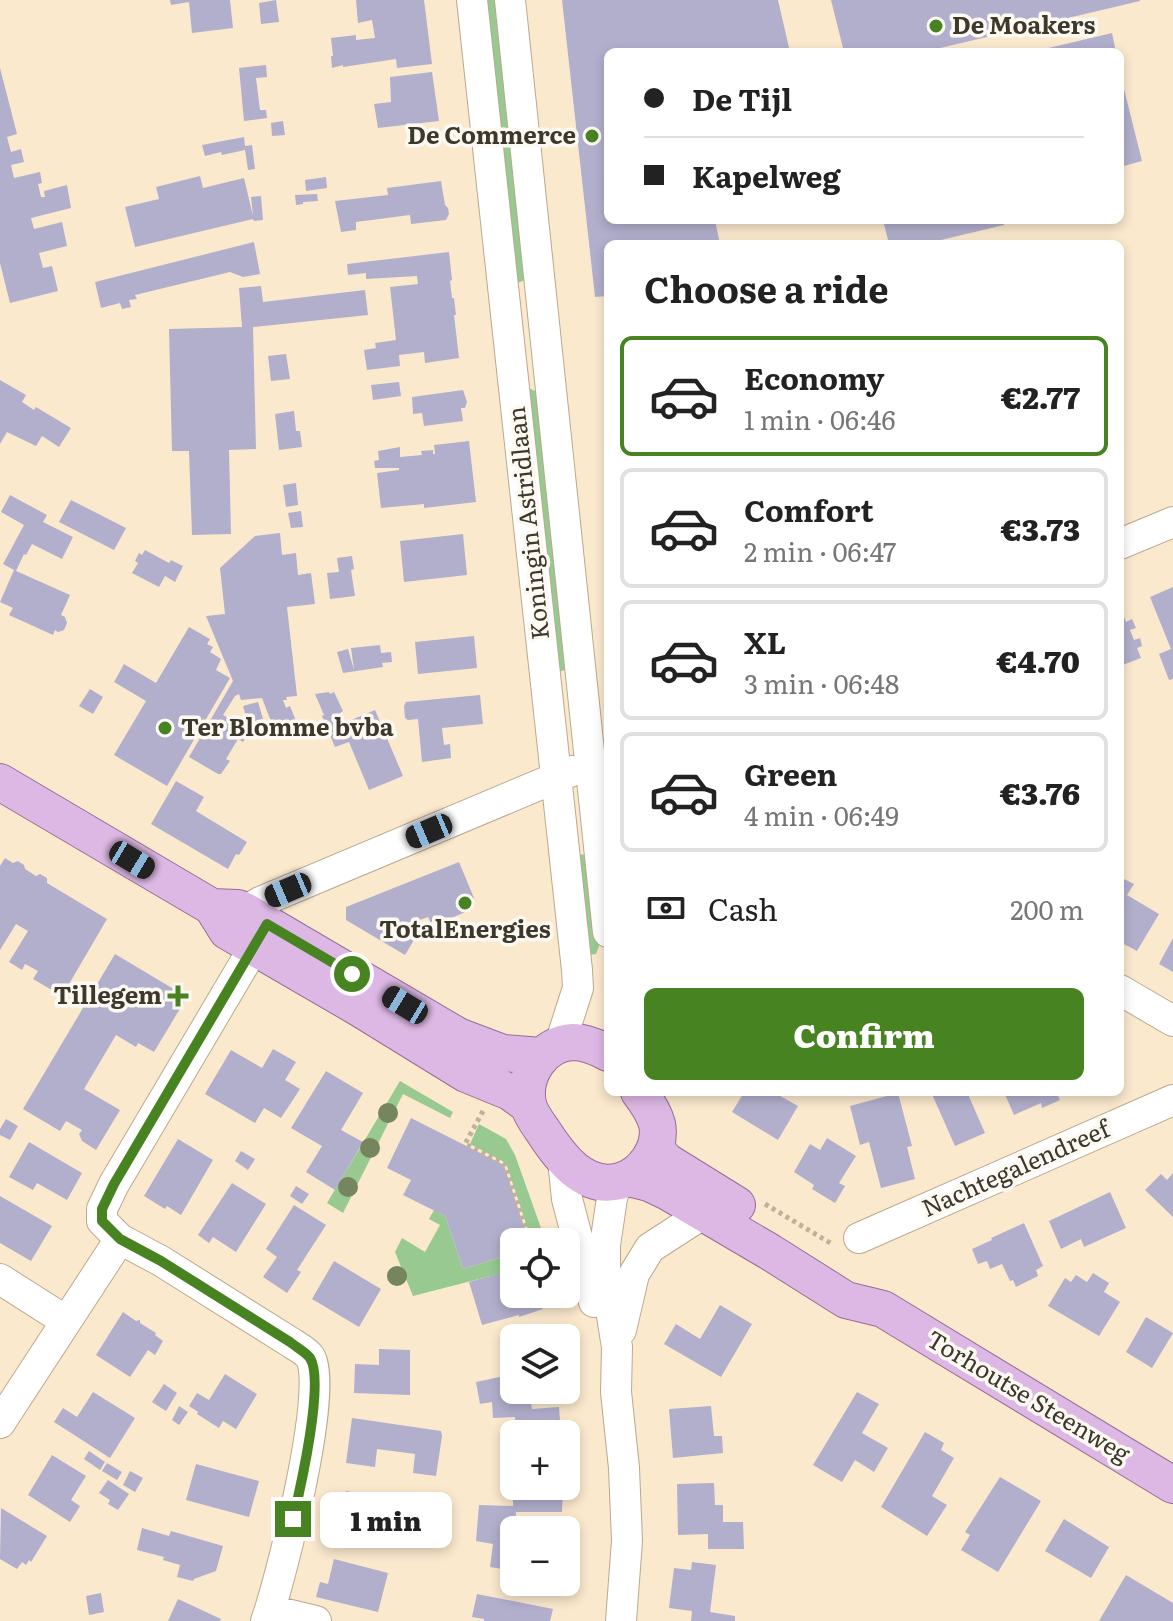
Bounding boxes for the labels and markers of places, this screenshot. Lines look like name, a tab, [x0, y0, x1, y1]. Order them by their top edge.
place label: De Moakers	[952, 6, 1095, 41]
marker: De Moakers	[927, 17, 945, 35]
place label: De Commerce	[407, 116, 576, 151]
marker: De Commerce	[583, 127, 601, 145]
place label: Ter Blomme bvba	[181, 708, 394, 743]
marker: Ter Blomme bvba	[156, 719, 174, 737]
marker: TotalEnergies	[456, 894, 474, 912]
place label: TotalEnergies	[379, 910, 551, 945]
place label: Tillegem	[53, 976, 162, 1011]
marker: Tillegem	[169, 987, 187, 1005]

